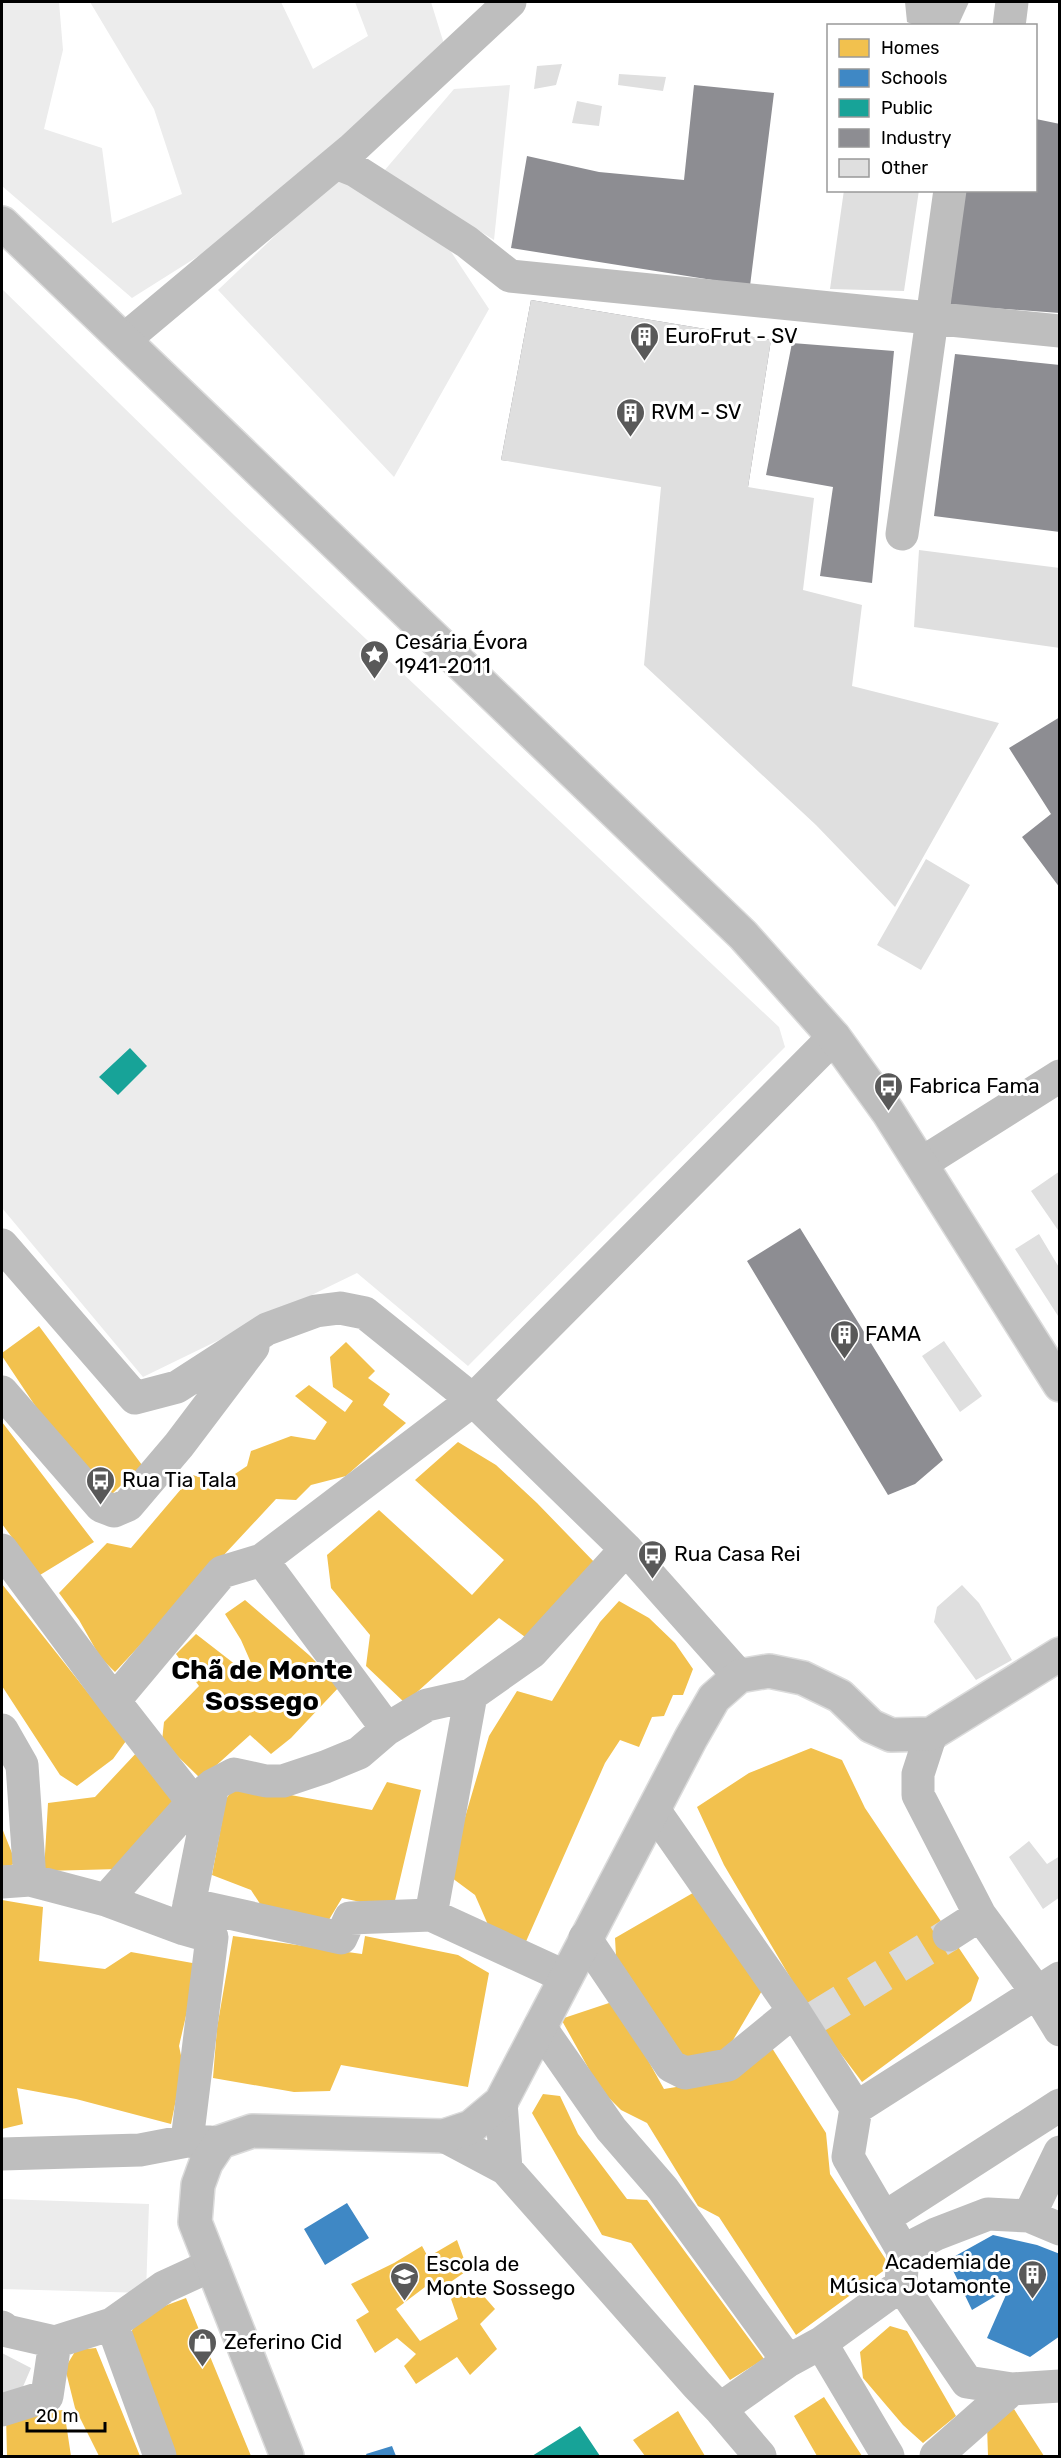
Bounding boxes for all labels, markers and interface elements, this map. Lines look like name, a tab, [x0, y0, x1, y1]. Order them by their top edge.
legend	[827, 24, 1037, 192]
text: Homes	[881, 37, 939, 59]
text: Schools	[881, 67, 947, 89]
text: Public	[881, 97, 933, 119]
text: Industry	[881, 127, 951, 149]
text: Other	[881, 157, 928, 179]
building icon: EuroFrut - SV	[628, 320, 660, 362]
place label: EuroFrut - SV	[665, 323, 798, 348]
building icon: RVM - SV	[614, 396, 646, 438]
place label: RVM - SV	[651, 399, 742, 424]
place label: Cesária Évora 1941-2011	[395, 629, 528, 678]
place icon: Cesária Évora 1941-2011	[358, 638, 390, 680]
bus stop icon: Fabrica Fama	[872, 1070, 904, 1112]
place label: Fabrica Fama	[909, 1073, 1040, 1098]
building icon: FAMA	[828, 1318, 860, 1360]
place label: FAMA	[865, 1321, 921, 1346]
bus stop icon: Rua Tia Tala	[85, 1464, 117, 1506]
place label: Rua Tia Tala	[122, 1467, 237, 1492]
bus stop icon: Rua Casa Rei	[637, 1538, 669, 1580]
place label: Rua Casa Rei	[674, 1541, 801, 1566]
district label: Chã de Monte Sossego	[171, 1654, 353, 1717]
place label: Academia de Música Jotamonte	[829, 2249, 1011, 2298]
place label: Escola de Monte Sossego	[426, 2251, 575, 2300]
building icon: Academia de Música Jotamonte	[1016, 2258, 1048, 2300]
school or university icon: Escola de Monte Sossego	[389, 2260, 421, 2302]
shop icon: Zeferino Cid	[187, 2326, 219, 2368]
place label: Zeferino Cid	[224, 2329, 342, 2354]
scale bar	[27, 2395, 105, 2433]
text: 20 m	[36, 2405, 78, 2427]

